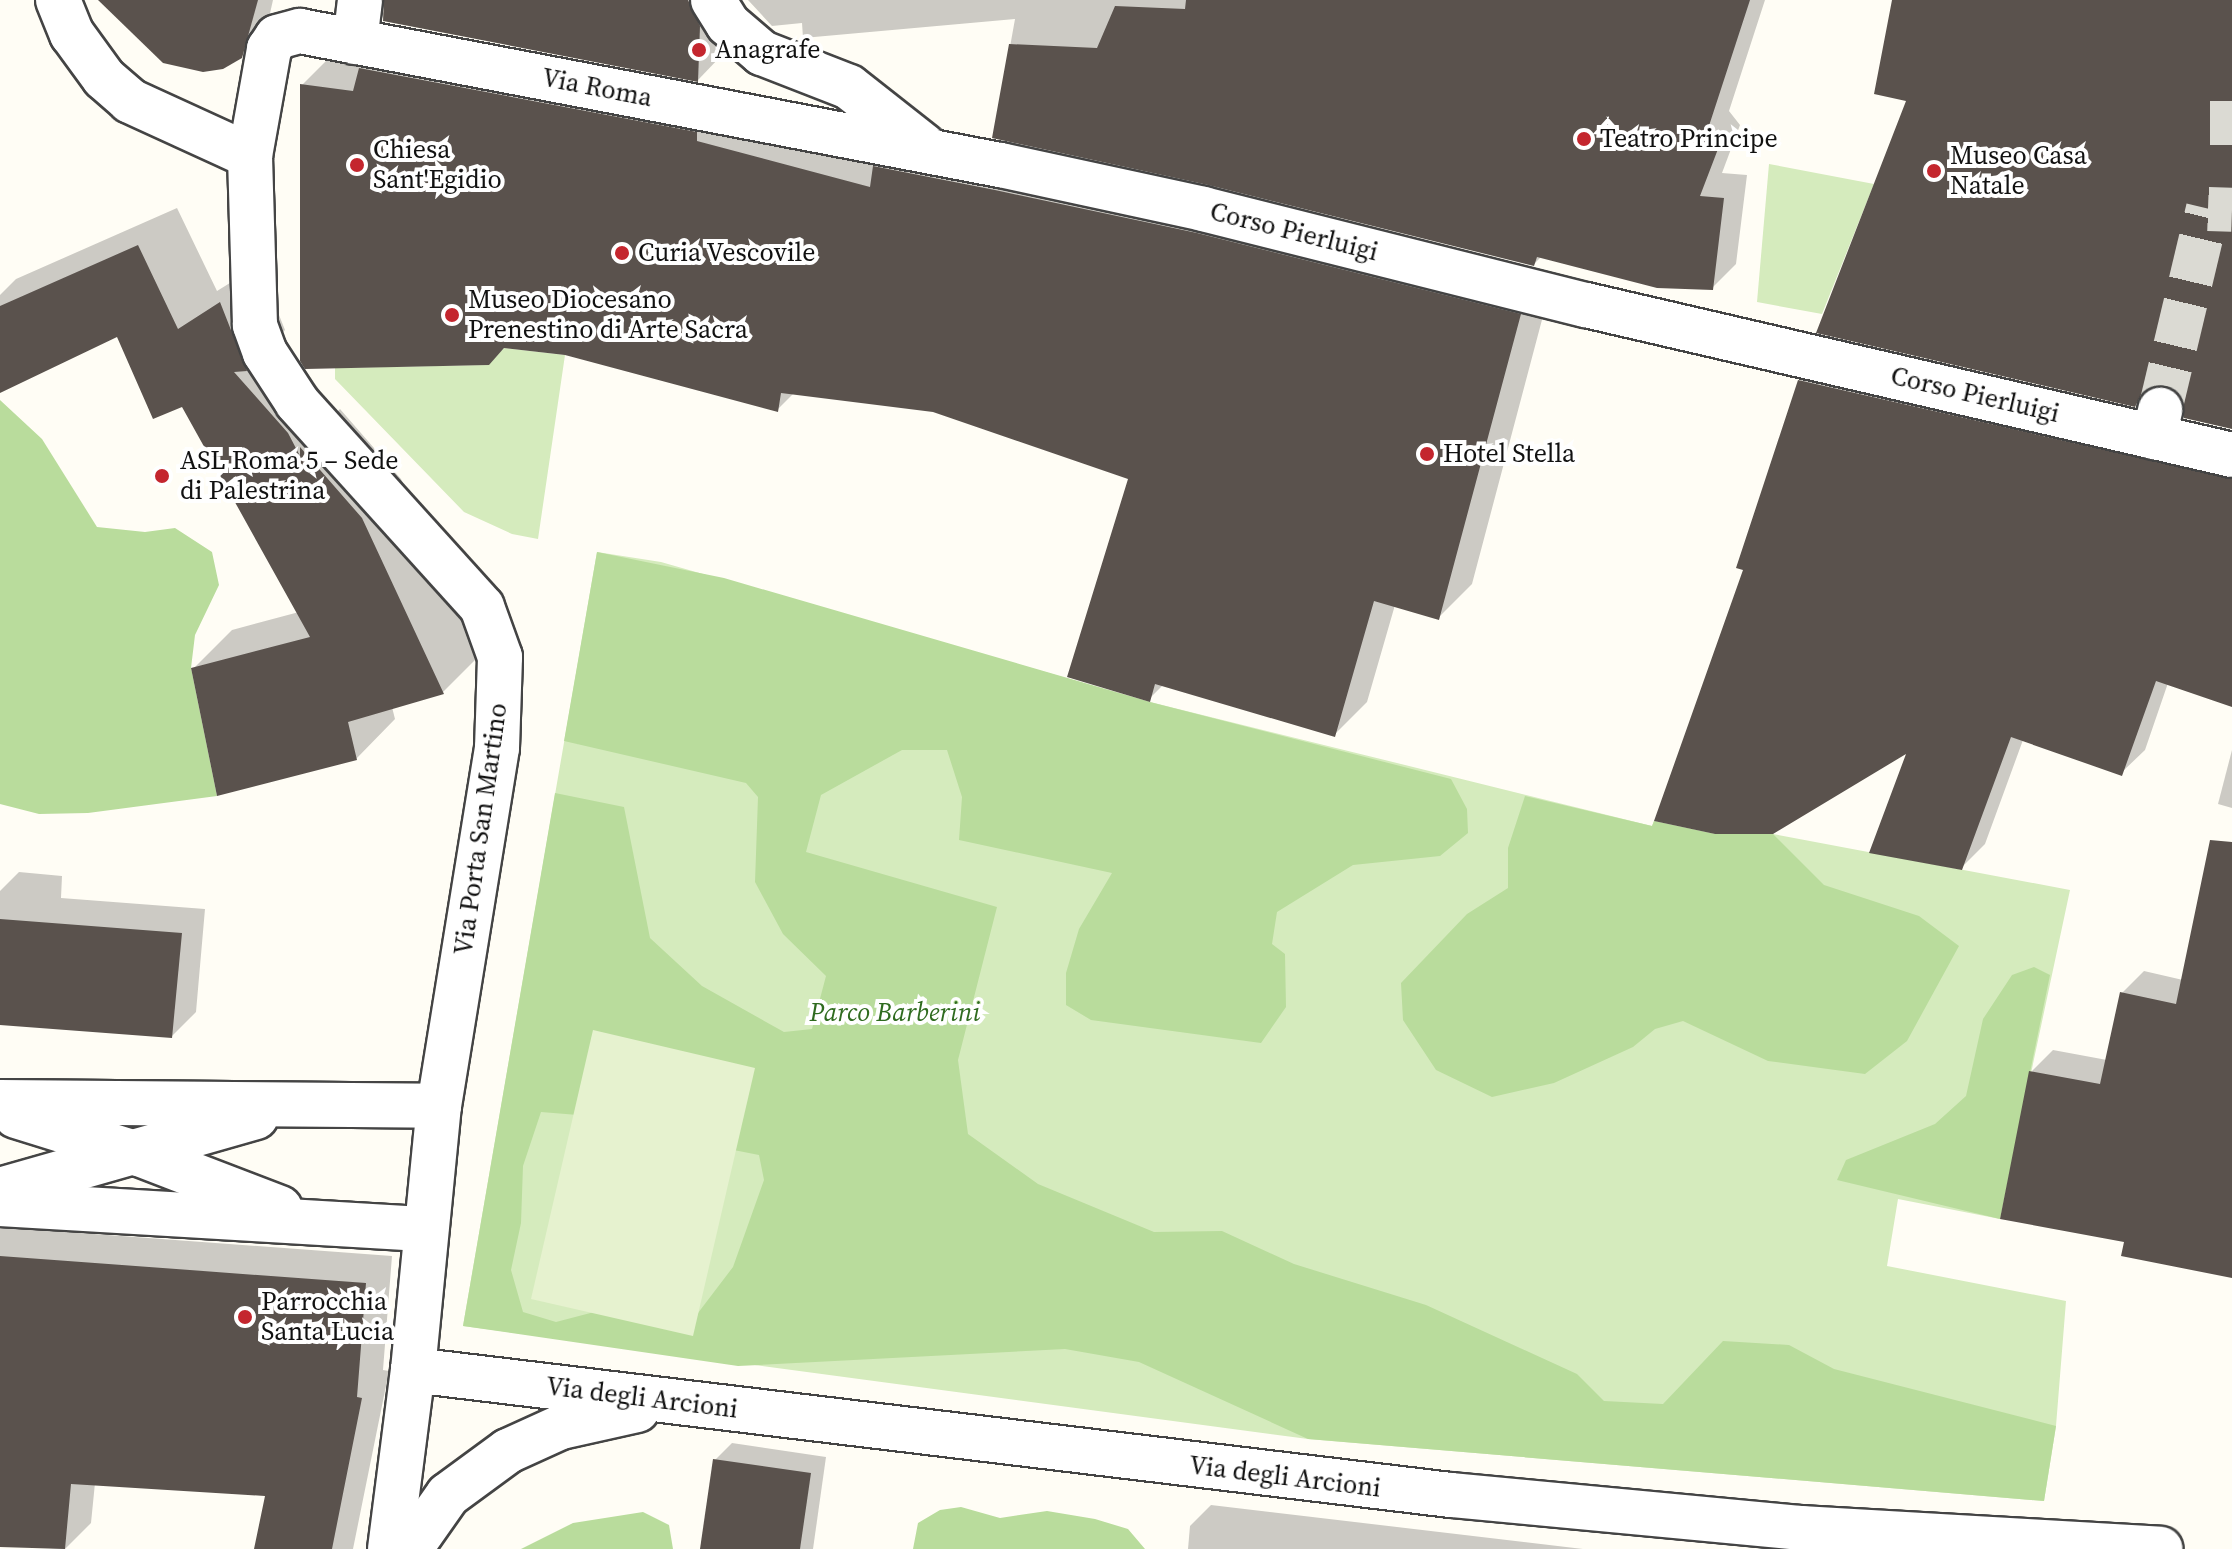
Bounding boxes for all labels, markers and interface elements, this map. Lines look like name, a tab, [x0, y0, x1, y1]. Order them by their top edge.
place label: Anagrafe	[715, 34, 820, 66]
marker: Anagrafe	[690, 41, 708, 59]
street label: Via Roma	[539, 62, 655, 114]
place label: Teatro Principe	[1600, 123, 1778, 155]
marker: Teatro Principe	[1575, 130, 1593, 148]
place label: Chiesa Sant'Egidio	[373, 134, 502, 196]
place label: Museo Casa Natale	[1950, 140, 2087, 202]
marker: Chiesa Sant'Egidio	[348, 156, 366, 174]
marker: Museo Casa Natale	[1925, 162, 1943, 180]
street label: Corso Pierluigi	[1207, 196, 1381, 268]
place label: Curia Vescovile	[638, 237, 816, 269]
marker: Curia Vescovile	[613, 244, 631, 262]
place label: Museo Diocesano Prenestino di Arte Sacra	[468, 284, 748, 346]
marker: Museo Diocesano Prenestino di Arte Sacra	[443, 306, 461, 324]
street label: Corso Pierluigi	[1888, 360, 2062, 430]
place label: Hotel Stella	[1443, 438, 1575, 470]
place label: ASL Roma 5 – Sede di Palestrina	[180, 445, 399, 506]
marker: Hotel Stella	[1418, 445, 1436, 463]
marker: ASL Roma 5 – Sede di Palestrina	[151, 465, 173, 487]
street label: Via Porta San Martino	[448, 701, 514, 957]
park label: Parco Barberini	[810, 997, 980, 1029]
place label: Parrocchia Santa Lucia	[261, 1286, 394, 1348]
marker: Parrocchia Santa Lucia	[236, 1308, 254, 1326]
street label: Via degli Arcioni	[544, 1371, 740, 1425]
street label: Via degli Arcioni	[1187, 1450, 1383, 1504]

